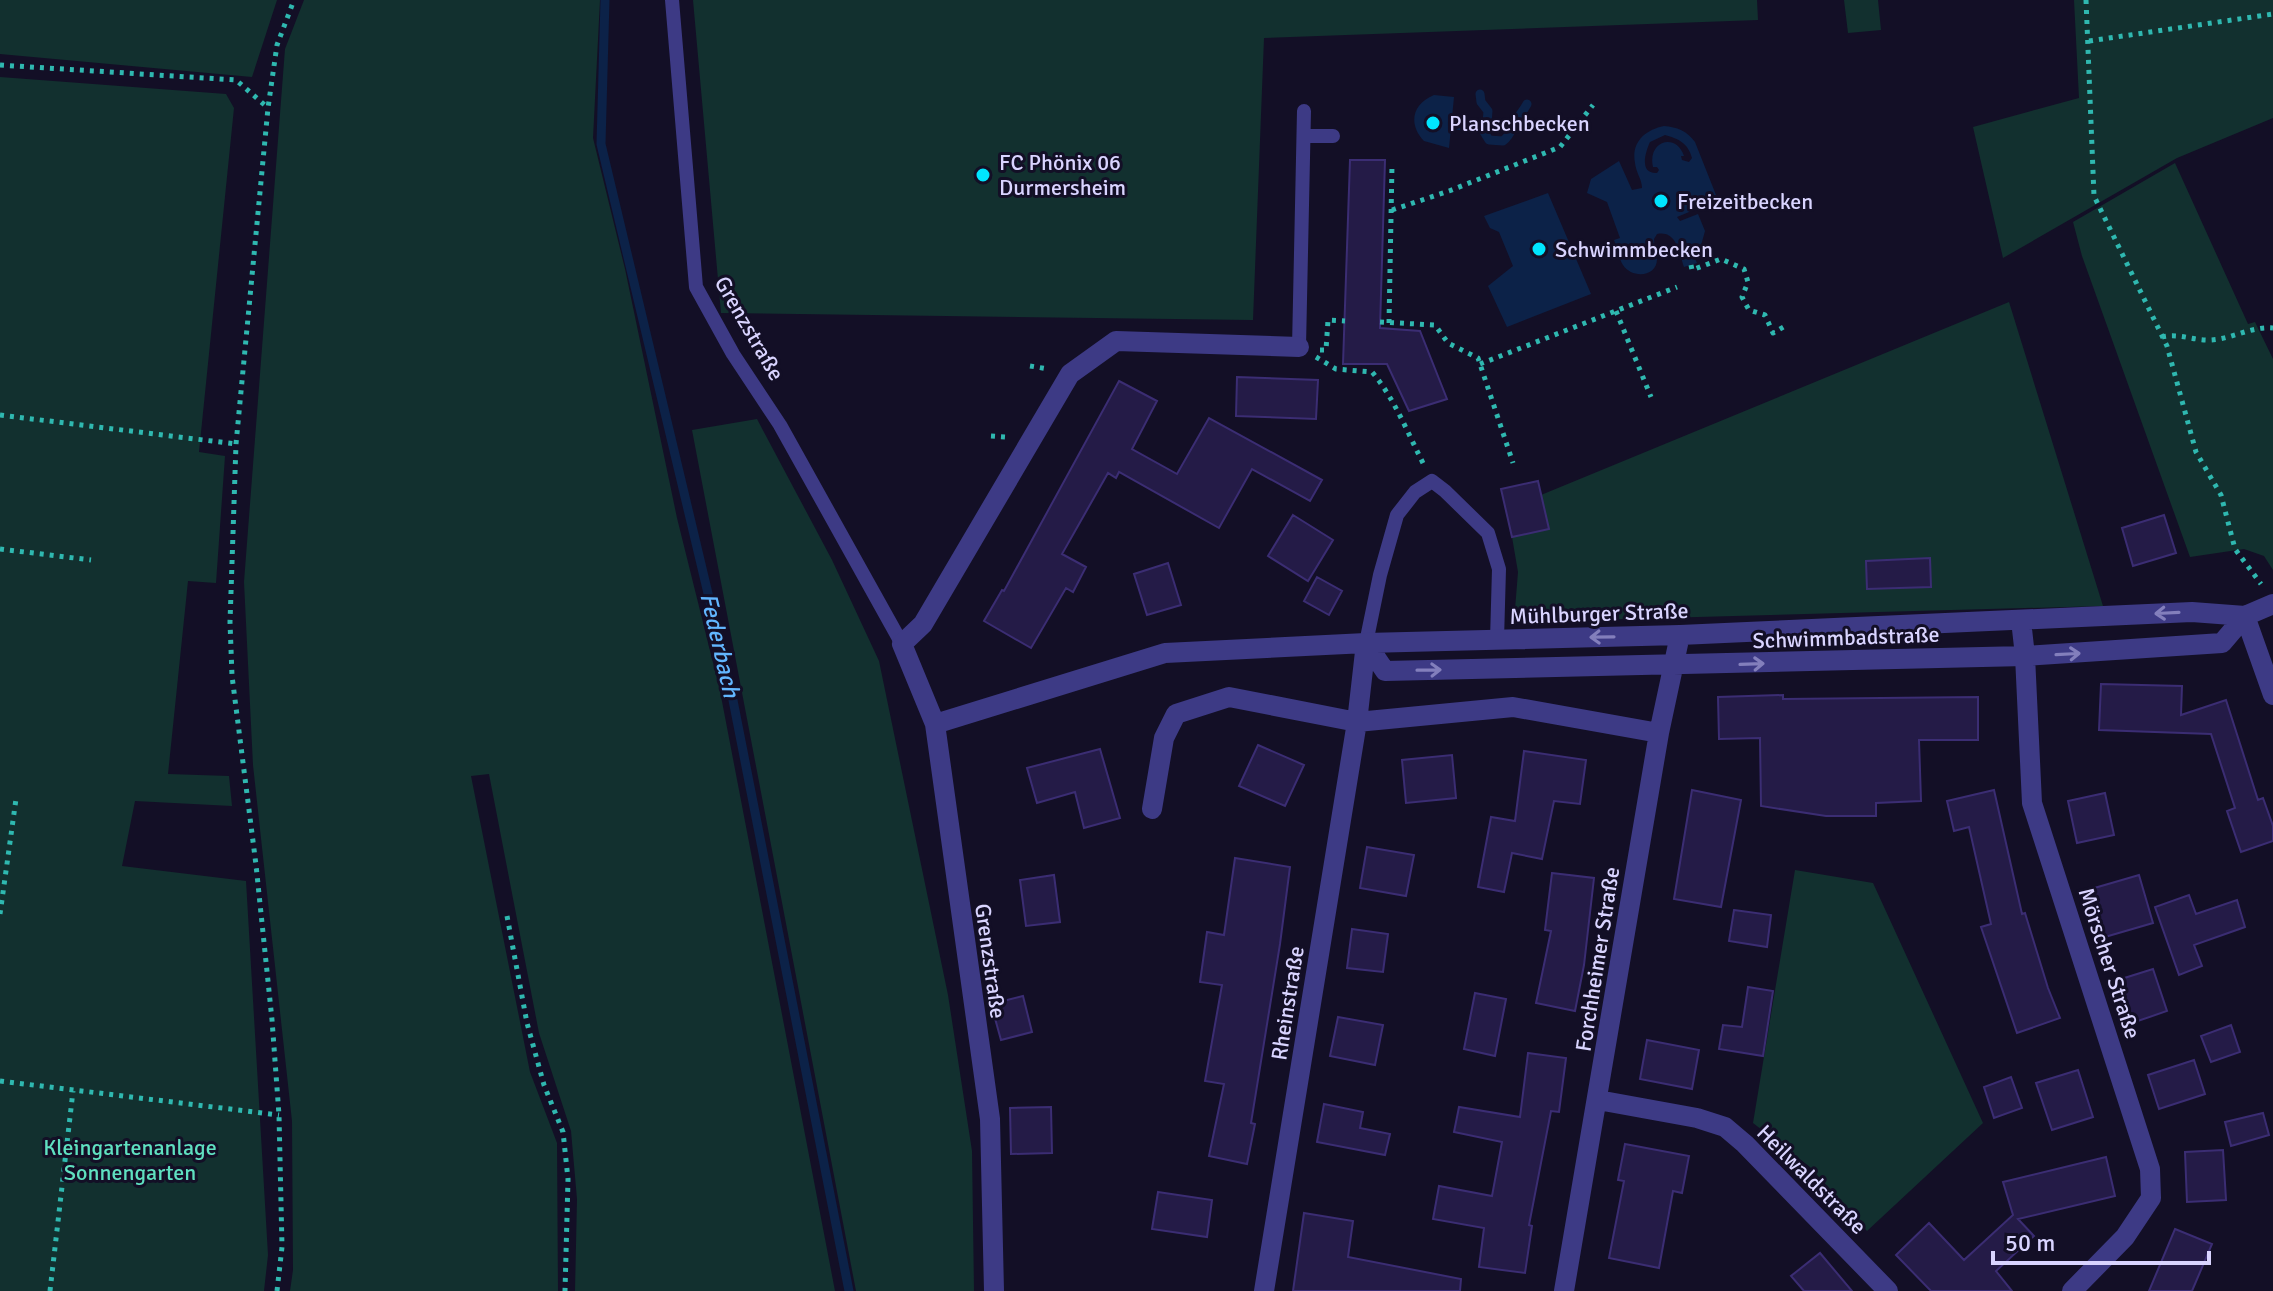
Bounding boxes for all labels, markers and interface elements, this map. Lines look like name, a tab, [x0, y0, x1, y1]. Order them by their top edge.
place label: Planschbecken	[1449, 110, 1590, 137]
marker: Planschbecken	[1424, 114, 1442, 132]
place label: FC Phönix 06 Durmersheim	[999, 149, 1126, 201]
marker: FC Phönix 06 Durmersheim	[974, 166, 992, 184]
place label: Freizeitbecken	[1677, 188, 1813, 215]
marker: Freizeitbecken	[1652, 192, 1670, 210]
place label: Schwimmbecken	[1555, 236, 1713, 263]
marker: Schwimmbecken	[1530, 240, 1548, 258]
street label: Grenzstraße	[709, 271, 790, 385]
water label: Federbach	[693, 590, 747, 701]
street label: Mühlburger Straße	[1509, 597, 1689, 630]
one-way arrow	[2154, 606, 2181, 621]
street label: Schwimmbadstraße	[1752, 621, 1940, 654]
one-way arrow	[1589, 629, 1616, 645]
one-way arrow	[2054, 646, 2081, 661]
one-way arrow	[1738, 656, 1765, 671]
one-way arrow	[1415, 662, 1442, 678]
street label: Forchheimer Straße	[1570, 865, 1625, 1053]
street label: Mörscher Straße	[2072, 884, 2147, 1042]
street label: Grenzstraße	[969, 902, 1012, 1020]
street label: Rheinstraße	[1265, 944, 1310, 1062]
street label: Heilwaldstraße	[1751, 1119, 1872, 1240]
park label: Kleingartenanlage Sonnengarten	[43, 1134, 217, 1186]
scale bar	[1993, 1215, 2209, 1265]
text: 50 m	[2005, 1228, 2055, 1258]

